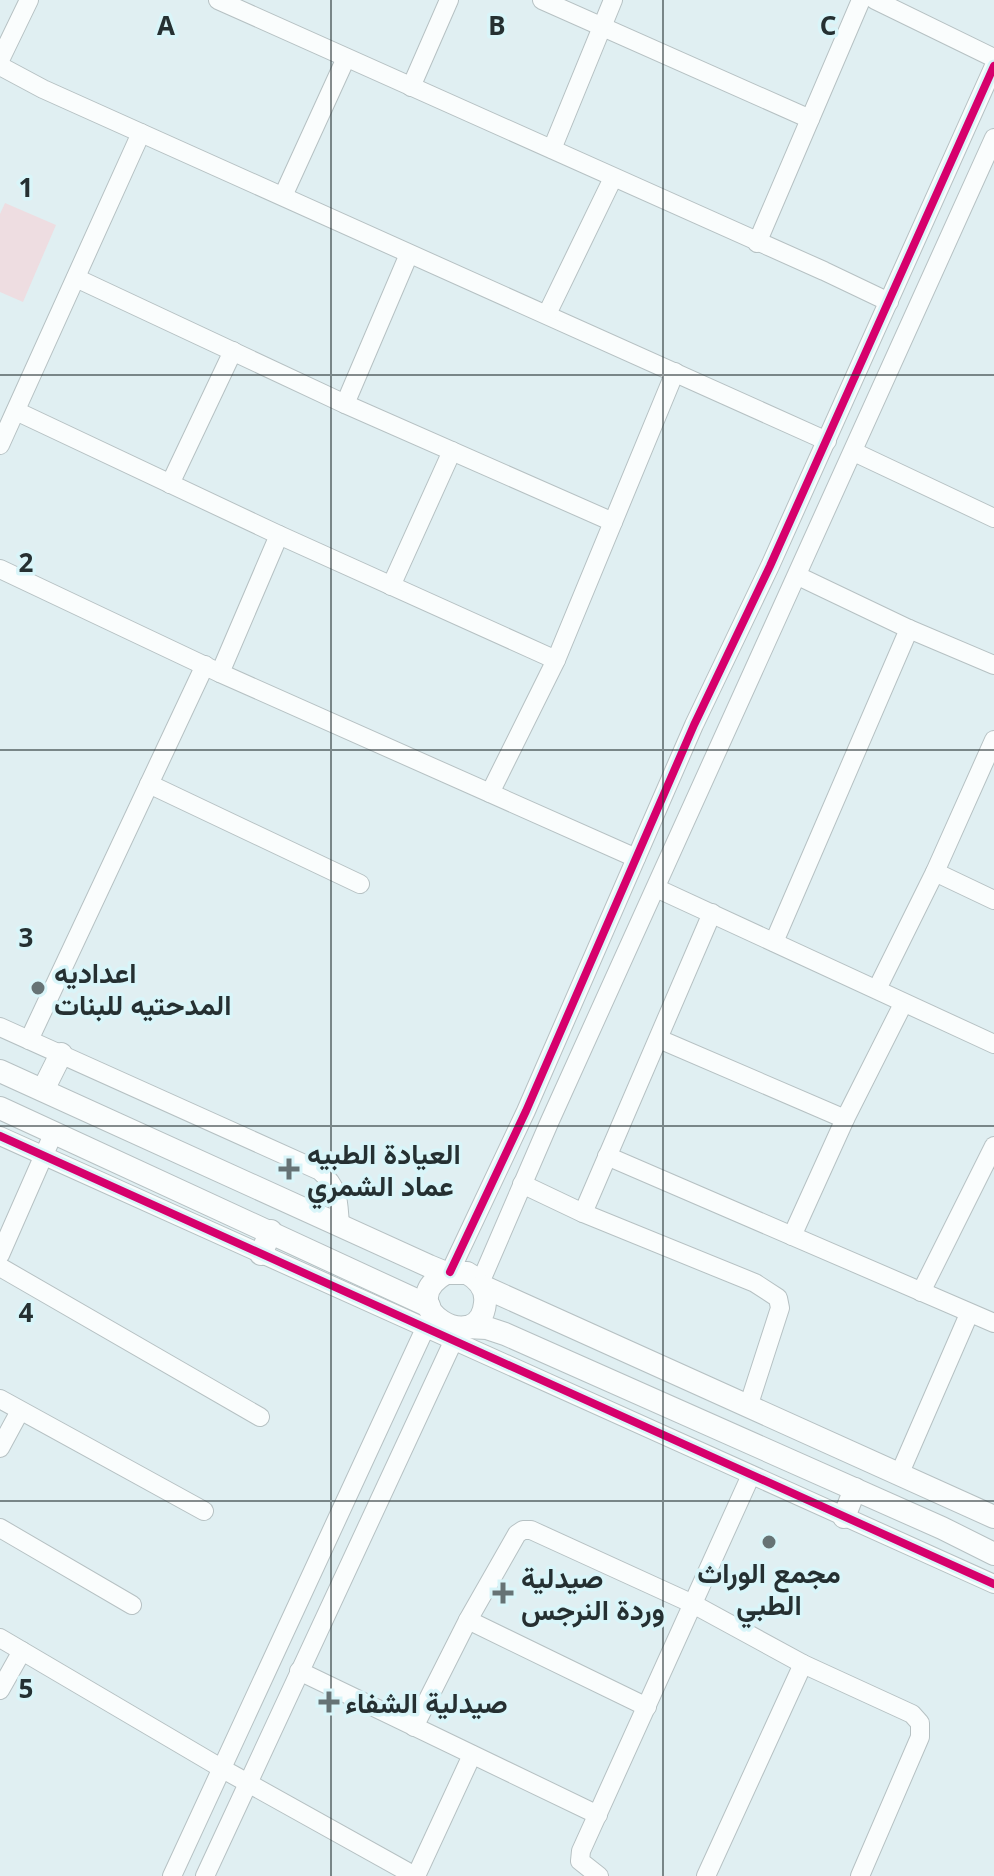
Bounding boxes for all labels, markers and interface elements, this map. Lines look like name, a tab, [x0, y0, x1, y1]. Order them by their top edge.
text: A	[157, 7, 175, 43]
text: B	[488, 7, 506, 43]
text: C	[820, 7, 836, 43]
text: 1	[19, 169, 33, 205]
text: 2	[19, 544, 34, 580]
text: 3	[19, 919, 33, 955]
place label: اعداديه المدحتيه للبنات	[54, 953, 232, 1023]
marker: اعداديه المدحتيه للبنات	[29, 979, 47, 997]
place label: العيادة الطبيه عماد الشمري	[307, 1134, 461, 1210]
marker: العيادة الطبيه عماد الشمري	[278, 1158, 300, 1180]
text: 4	[19, 1294, 34, 1330]
marker: مجمع الوراث الطبي	[760, 1533, 778, 1551]
place label: مجمع الوراث الطبي	[697, 1553, 841, 1629]
place label: صيدلية وردة النرجس	[521, 1558, 665, 1628]
marker: صيدلية وردة النرجس	[492, 1582, 514, 1604]
text: 5	[19, 1670, 33, 1706]
place label: صيدلية الشفاء	[345, 1683, 508, 1721]
marker: صيدلية الشفاء	[320, 1693, 338, 1711]

